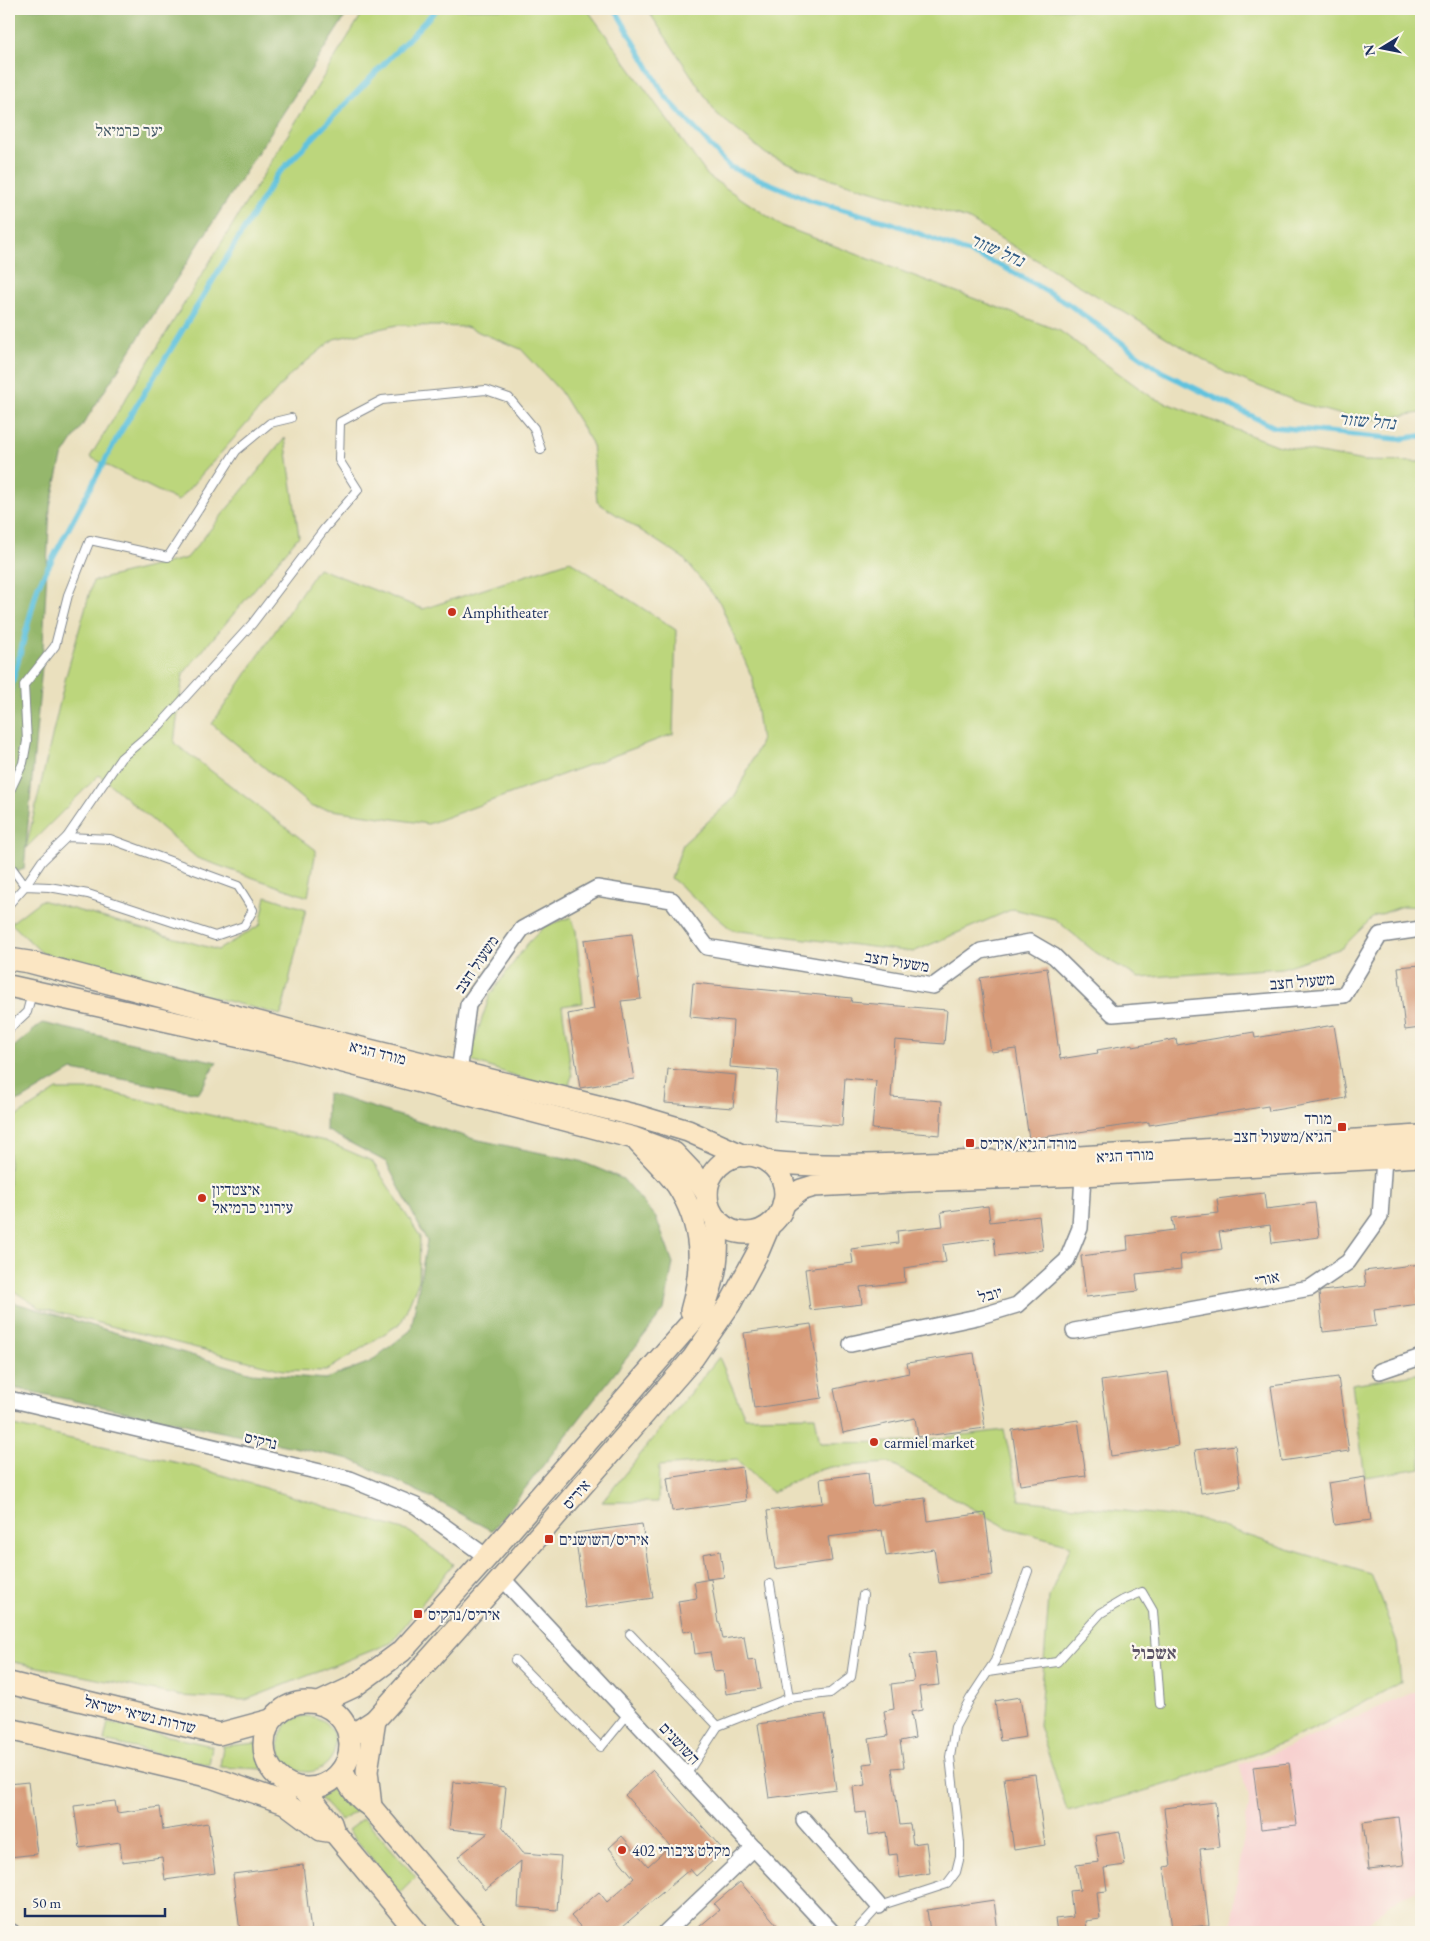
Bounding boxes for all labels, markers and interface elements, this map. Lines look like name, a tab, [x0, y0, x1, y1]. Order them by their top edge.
north arrow	[1358, 22, 1408, 72]
text: N	[1359, 42, 1379, 57]
park label: יער כרמיאל	[95, 120, 163, 141]
water label: נחל שזור	[966, 227, 1030, 273]
water label: נחל שזור	[1337, 407, 1399, 435]
place label: Amphitheater	[461, 602, 549, 623]
marker: Amphitheater	[446, 606, 458, 618]
street label: משעול חצב	[449, 931, 503, 997]
street label: משעול חצב	[863, 946, 931, 977]
street label: משעול חצב	[1269, 968, 1336, 995]
street label: מורד הגיא	[347, 1035, 408, 1070]
place label: מורד הגיא/משעול חצב	[1233, 1108, 1332, 1147]
marker: מורד הגיא/משעול חצב	[1336, 1121, 1348, 1133]
place label: מורד הגיא/איריס	[980, 1133, 1077, 1154]
marker: מורד הגיא/איריס	[964, 1137, 976, 1149]
street label: מורד הגיא	[1096, 1144, 1154, 1167]
place label: איצטדיון עירוני כרמיאל	[212, 1179, 293, 1218]
marker: איצטדיון עירוני כרמיאל	[196, 1192, 208, 1204]
street label: אורי	[1253, 1266, 1281, 1291]
street label: יובל	[976, 1281, 1005, 1308]
street label: נרקיס	[242, 1427, 279, 1454]
place label: carmiel market	[884, 1432, 975, 1453]
marker: carmiel market	[868, 1436, 880, 1448]
street label: איריס	[558, 1475, 595, 1514]
place label: איריס/השושנים	[559, 1529, 649, 1550]
marker: איריס/השושנים	[543, 1533, 555, 1545]
place label: איריס/נרקיס	[428, 1604, 500, 1625]
marker: איריס/נרקיס	[412, 1608, 424, 1620]
district label: אשכול	[1131, 1641, 1177, 1664]
street label: שדרות נשיאי ישראל	[82, 1690, 198, 1739]
street label: השושנים	[655, 1718, 705, 1769]
place label: מקלט ציבורי 402	[632, 1840, 730, 1861]
marker: מקלט ציבורי 402	[616, 1844, 628, 1856]
scale bar	[25, 1886, 165, 1918]
text: 50 m	[32, 1893, 61, 1912]

